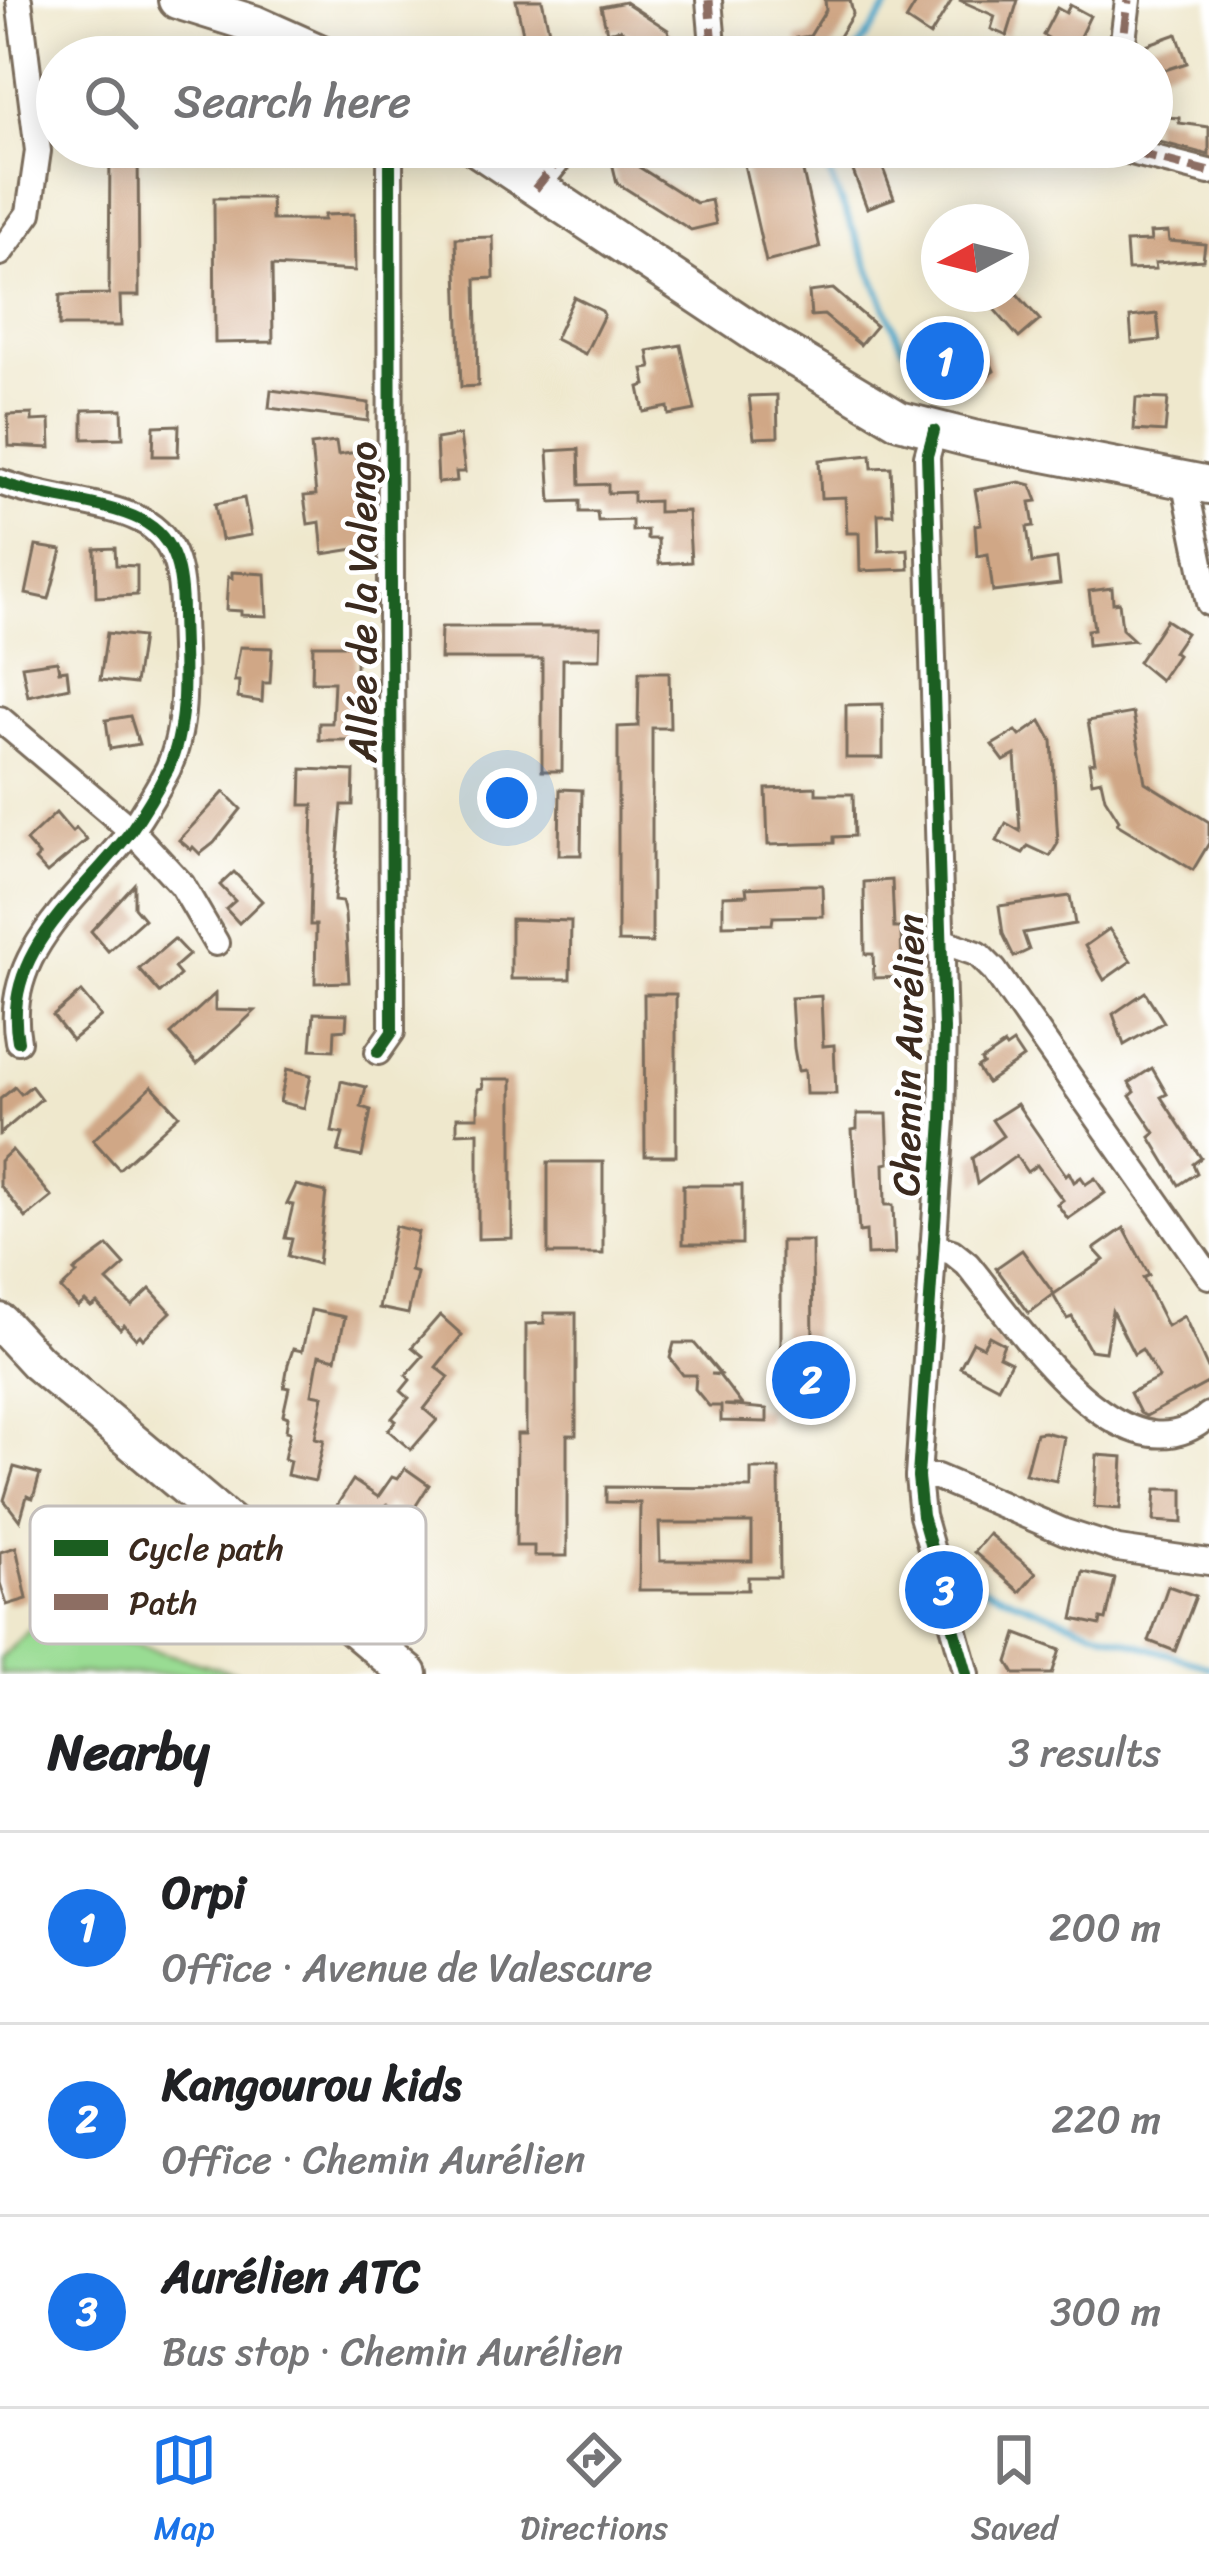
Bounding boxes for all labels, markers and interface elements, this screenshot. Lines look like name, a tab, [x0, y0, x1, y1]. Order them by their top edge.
search box	[36, 36, 1173, 168]
text: Search here	[174, 62, 411, 142]
icon: search	[78, 69, 144, 135]
north arrow	[921, 204, 1029, 312]
pin: 1	[906, 316, 984, 406]
street label: Allée de la Valengo	[328, 442, 397, 763]
your location	[477, 768, 537, 828]
street label: Chemin Aurélien	[871, 913, 945, 1197]
pin: 2	[772, 1335, 850, 1425]
legend	[30, 1506, 426, 1644]
text: Cycle path	[129, 1520, 284, 1578]
pin: 3	[905, 1545, 983, 1635]
text: Path	[129, 1574, 197, 1632]
text: Nearby	[48, 1707, 209, 1797]
text: 3 results	[1008, 1718, 1161, 1787]
text: Orpi	[162, 1853, 246, 1933]
text: 1	[79, 1893, 95, 1962]
text: 200 m	[1049, 1893, 1161, 1962]
text: Office · Avenue de Valescure	[162, 1933, 652, 2002]
text: Kangourou kids	[162, 2045, 462, 2125]
text: 2	[76, 2085, 98, 2154]
text: 220 m	[1051, 2085, 1161, 2154]
text: Office · Chemin Aurélien	[162, 2125, 585, 2194]
text: Aurélien ATC	[162, 2237, 421, 2317]
text: 3	[76, 2277, 98, 2346]
text: 300 m	[1050, 2277, 1161, 2346]
text: Bus stop · Chemin Aurélien	[162, 2317, 623, 2386]
tab: Map	[151, 2427, 217, 2557]
tab: Directions	[520, 2427, 668, 2557]
tab: Saved	[971, 2427, 1058, 2557]

